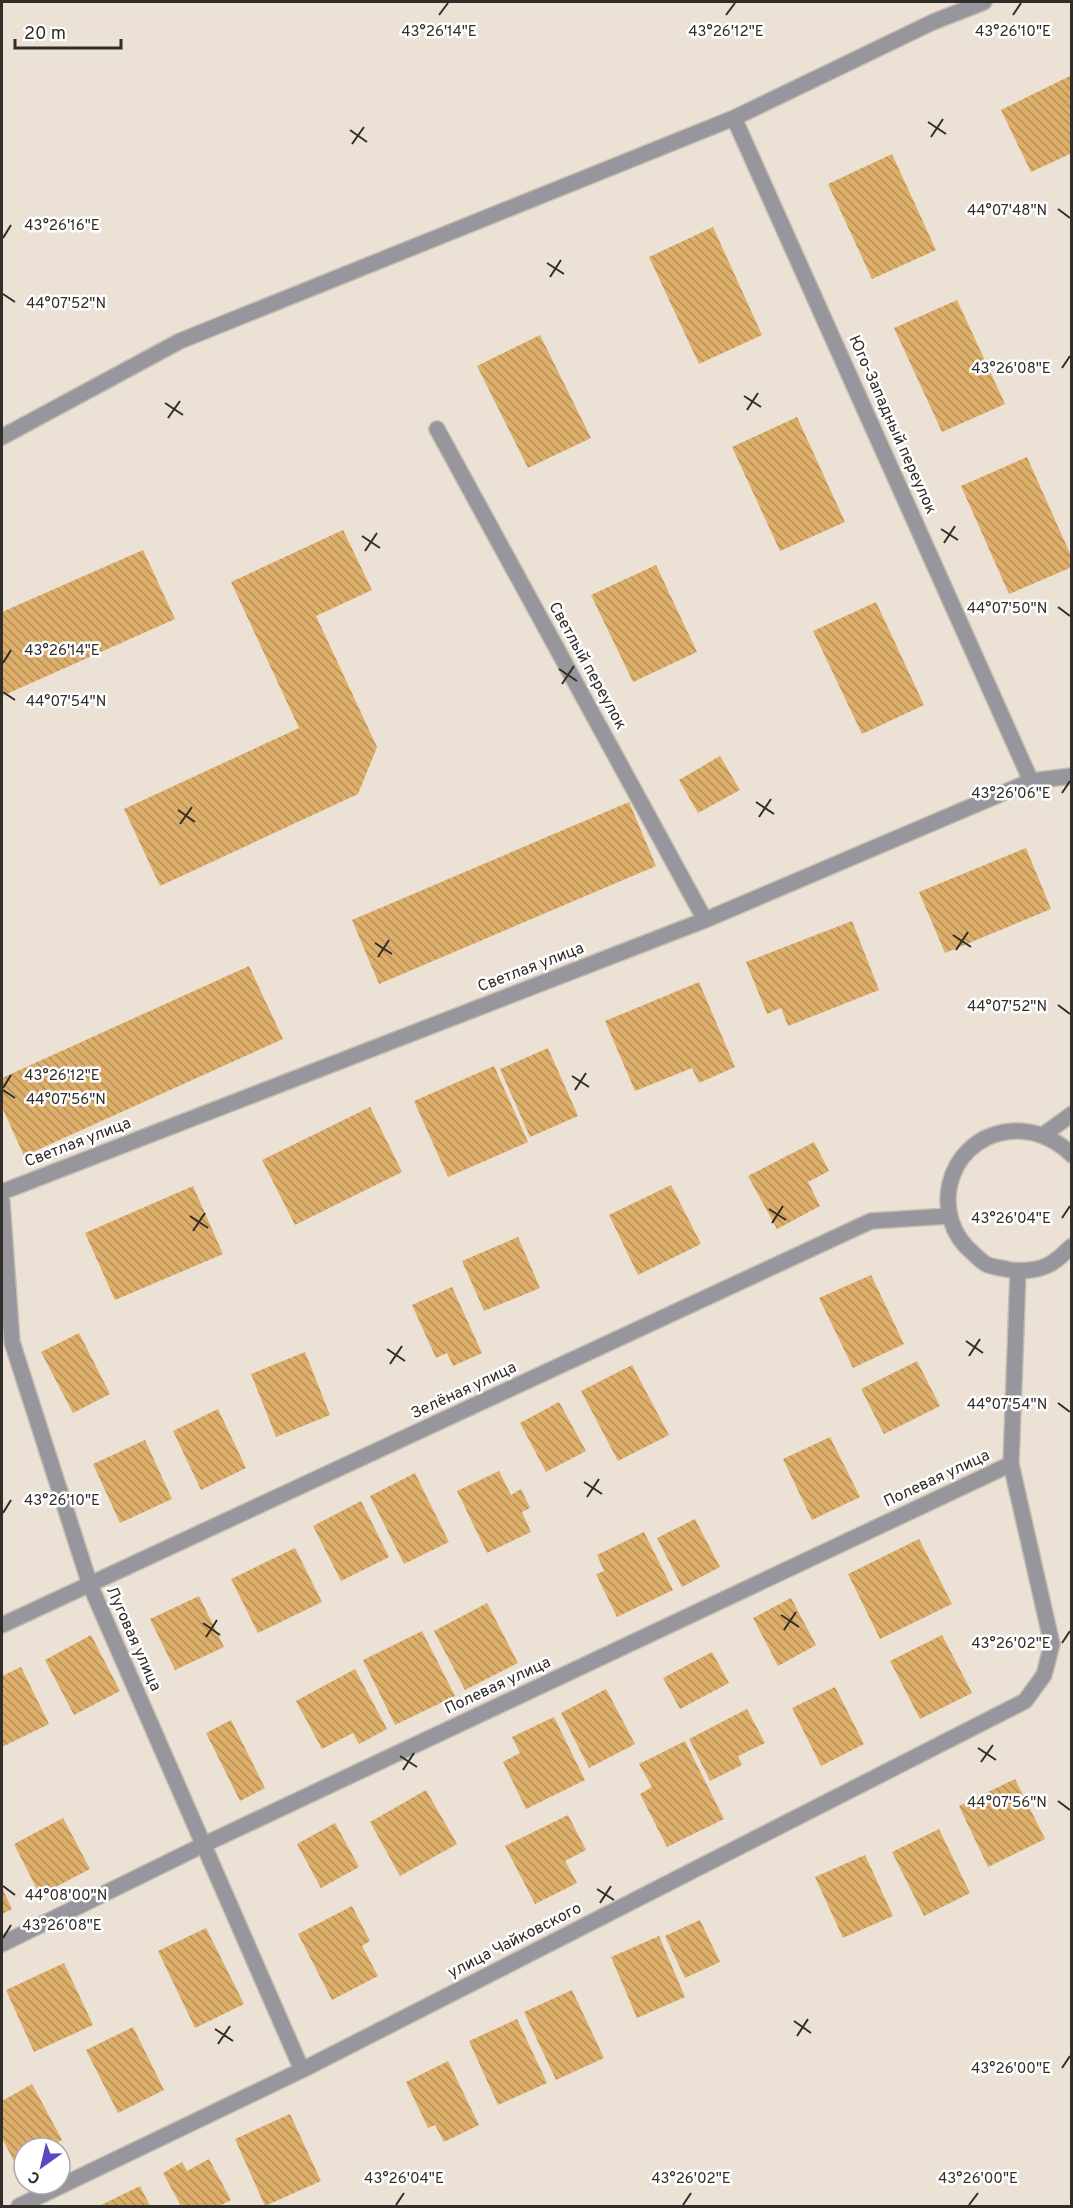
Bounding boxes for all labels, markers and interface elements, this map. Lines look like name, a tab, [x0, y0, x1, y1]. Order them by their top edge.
scale bar	[15, 12, 122, 50]
text: 20 m	[24, 23, 66, 46]
text: 43°26'14"E	[401, 23, 477, 42]
text: 43°26'12"E	[688, 23, 764, 42]
text: 43°26'10"E	[975, 23, 1051, 42]
text: 44°07'48"N	[967, 202, 1047, 221]
text: 43°26'16"E	[24, 217, 100, 236]
text: 44°07'52"N	[26, 295, 106, 314]
street label: Юго-Западный переулок	[843, 332, 941, 518]
text: 43°26'08"E	[971, 360, 1051, 379]
street label: Светлый переулок	[544, 599, 630, 733]
text: 44°07'50"N	[967, 600, 1047, 619]
text: 43°26'14"E	[24, 642, 100, 661]
text: 44°07'54"N	[26, 693, 106, 712]
text: 43°26'06"E	[971, 785, 1051, 804]
street label: Светлая улица	[475, 939, 587, 997]
text: 44°07'52"N	[967, 998, 1047, 1017]
text: 43°26'12"E	[24, 1067, 100, 1086]
text: 44°07'56"N	[26, 1091, 106, 1110]
street label: Светлая улица	[22, 1114, 134, 1172]
text: 43°26'04"E	[971, 1210, 1051, 1229]
street label: Зелёная улица	[408, 1358, 520, 1424]
text: 44°07'54"N	[967, 1396, 1047, 1415]
street label: Полевая улица	[881, 1446, 993, 1512]
text: 43°26'10"E	[24, 1492, 100, 1511]
street label: Луговая улица	[101, 1583, 165, 1695]
text: 43°26'02"E	[971, 1635, 1051, 1654]
street label: Полевая улица	[442, 1653, 554, 1719]
text: 44°07'56"N	[967, 1794, 1047, 1813]
text: 44°08'00"N	[25, 1887, 107, 1906]
street label: улица Чайковского	[445, 1899, 585, 1983]
text: 43°26'08"E	[22, 1917, 102, 1936]
text: 43°26'00"E	[971, 2060, 1051, 2079]
north arrow	[12, 2136, 72, 2196]
text: С	[25, 2166, 45, 2188]
text: 43°26'04"E	[364, 2170, 444, 2189]
text: 43°26'02"E	[651, 2170, 731, 2189]
text: 43°26'00"E	[938, 2170, 1018, 2189]

